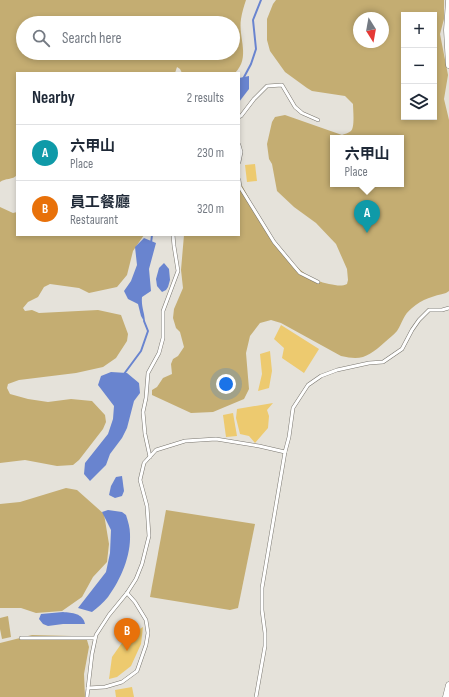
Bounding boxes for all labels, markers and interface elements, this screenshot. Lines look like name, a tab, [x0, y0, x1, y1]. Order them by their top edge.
north arrow	[353, 12, 389, 48]
map controls	[401, 12, 437, 120]
button: +	[401, 12, 437, 48]
search box	[16, 16, 240, 60]
icon: search	[30, 27, 52, 49]
text: Search here	[62, 29, 122, 48]
button: −	[401, 48, 437, 84]
button: layers	[401, 84, 437, 120]
text: Nearby	[32, 88, 75, 108]
text: 2 results	[187, 90, 224, 106]
popup	[330, 135, 404, 187]
text: 六甲山	[70, 137, 115, 156]
text: A	[42, 145, 48, 161]
text: 230 m	[197, 145, 224, 161]
text: 六甲山	[344, 145, 390, 164]
text: Place	[70, 156, 93, 172]
text: Place	[344, 164, 368, 180]
text: 員工餐廳	[70, 193, 130, 212]
pin: A	[354, 200, 380, 233]
text: B	[42, 201, 48, 217]
text: 320 m	[197, 201, 224, 217]
text: Restaurant	[70, 212, 118, 228]
your location	[216, 374, 236, 394]
pin: B	[114, 618, 140, 651]

